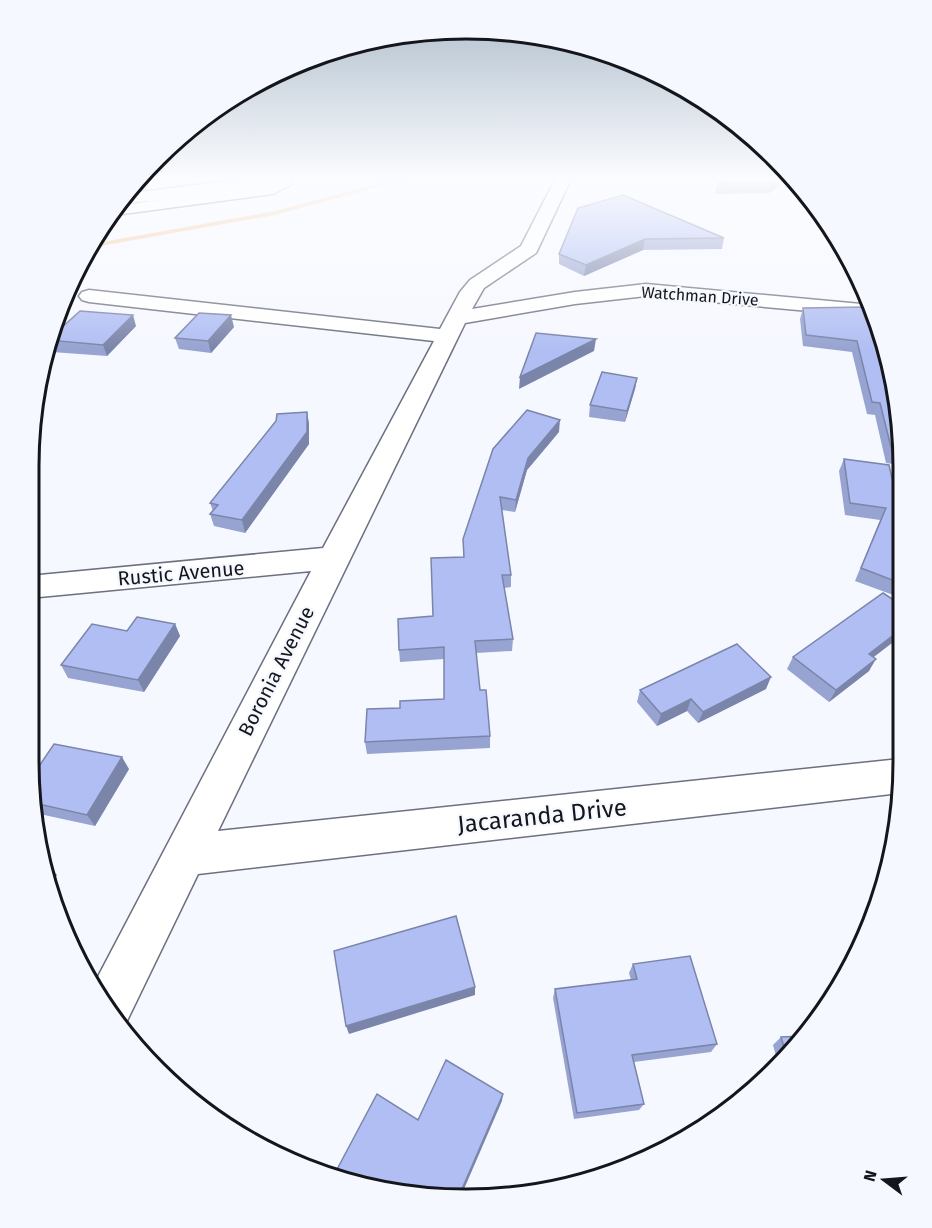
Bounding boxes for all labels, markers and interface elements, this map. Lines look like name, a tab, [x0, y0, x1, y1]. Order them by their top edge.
street label: Watchman Drive	[641, 282, 759, 310]
street label: Rustic Avenue	[117, 556, 245, 590]
street label: Boronia Avenue	[233, 602, 319, 740]
street label: Jacaranda Drive	[456, 793, 628, 839]
north arrow	[854, 1150, 914, 1210]
text: N	[859, 1168, 881, 1184]

